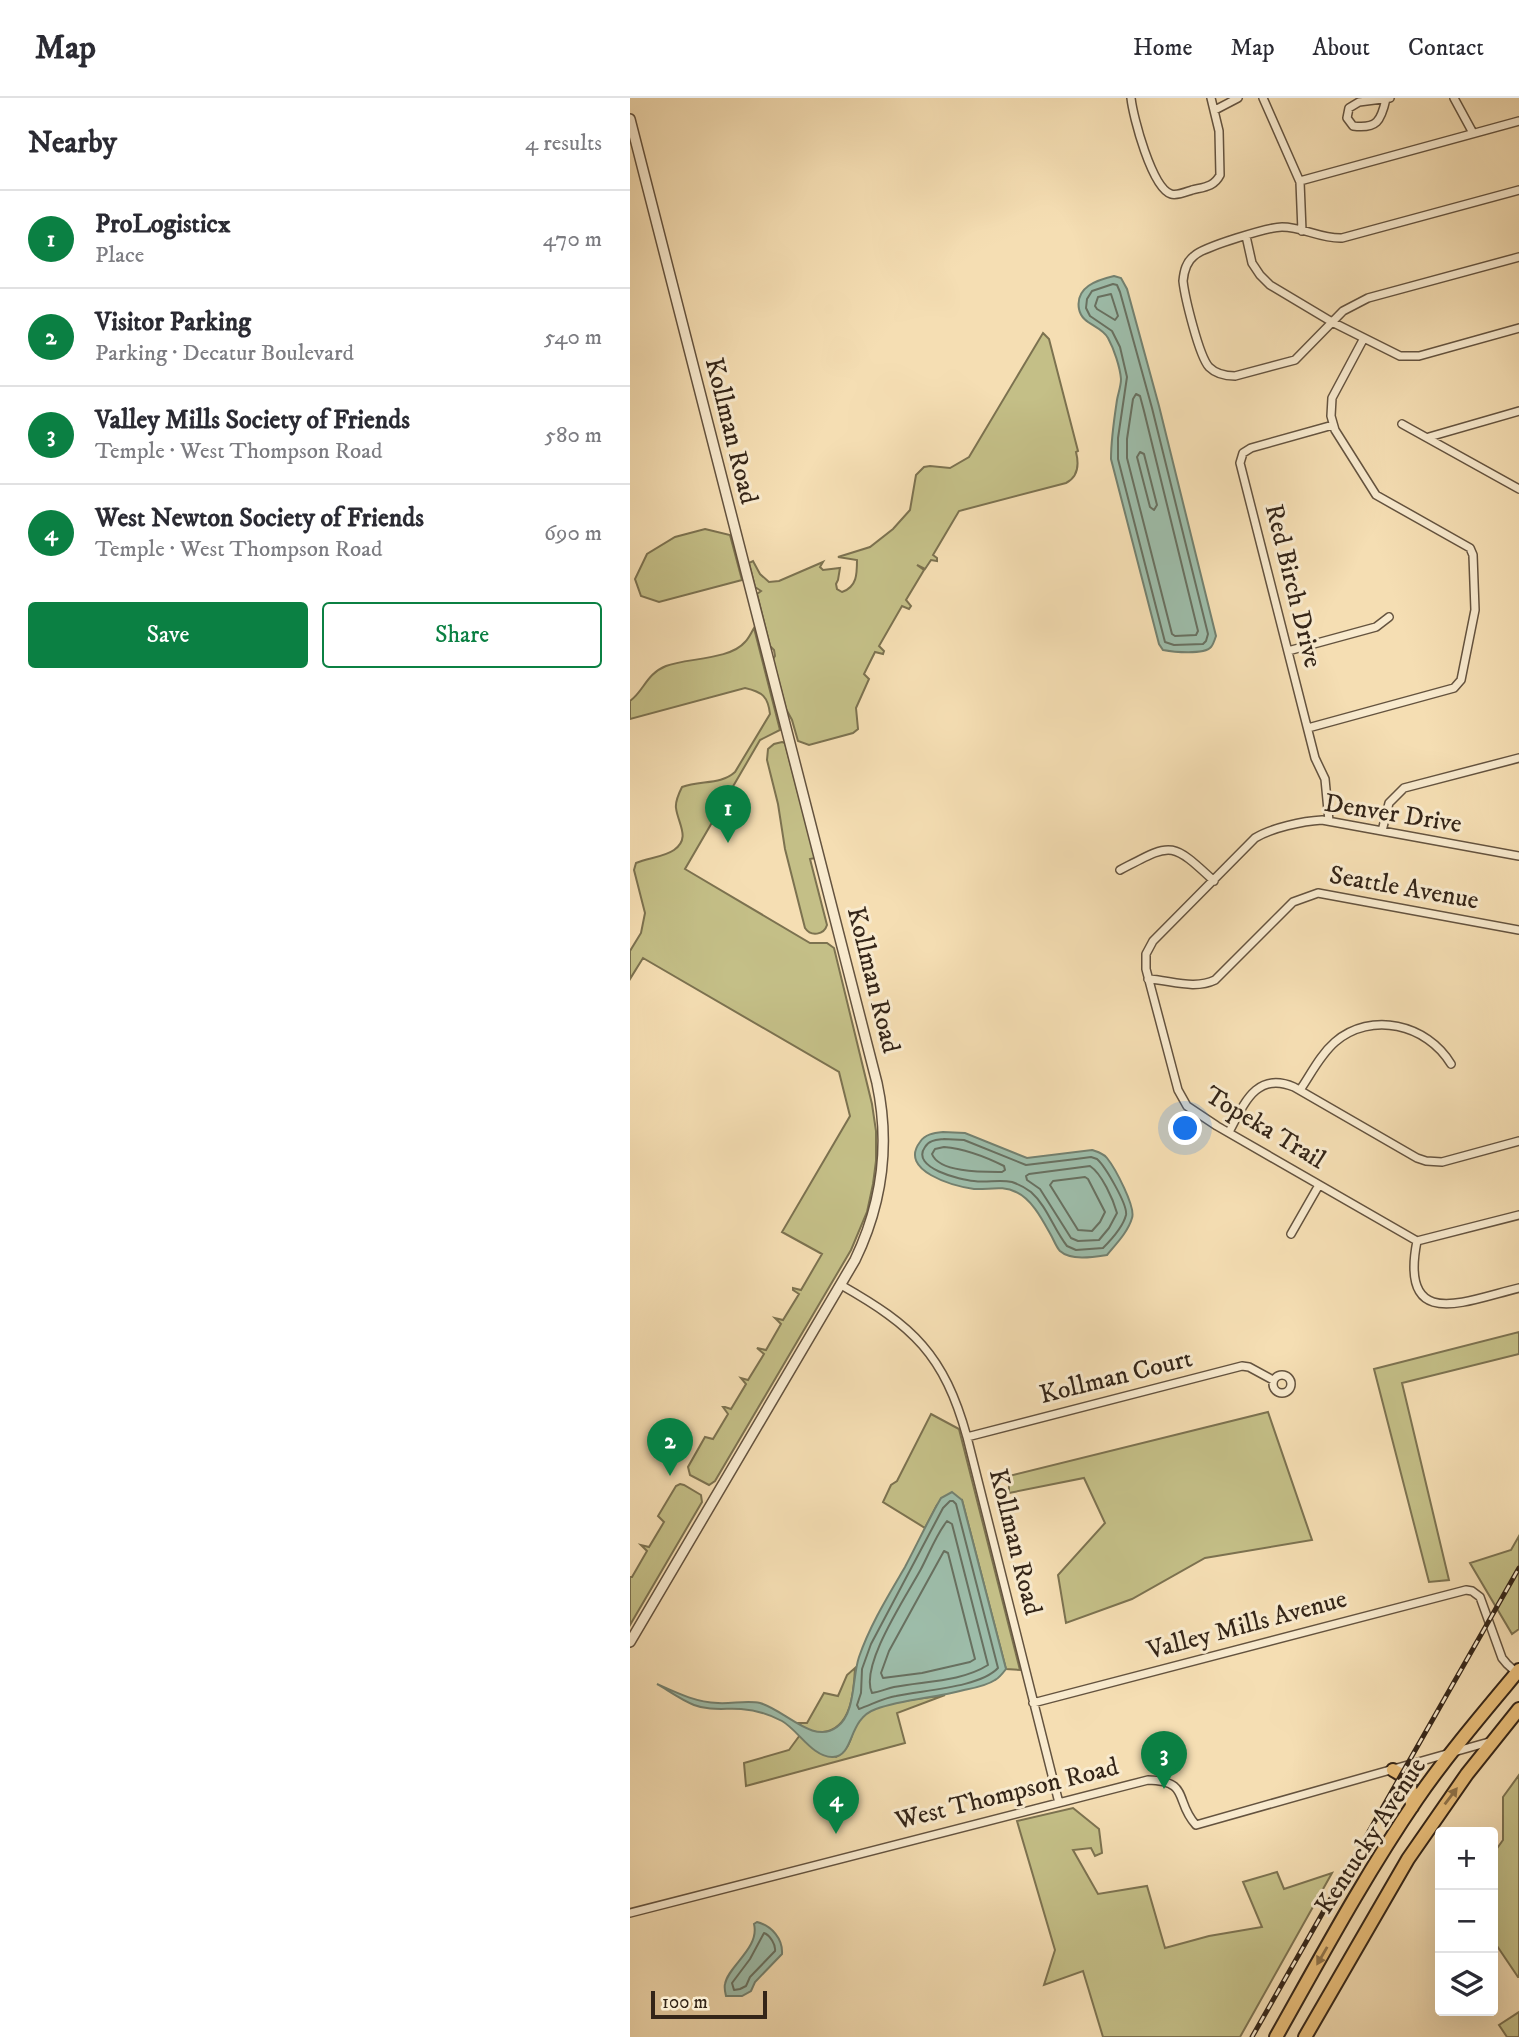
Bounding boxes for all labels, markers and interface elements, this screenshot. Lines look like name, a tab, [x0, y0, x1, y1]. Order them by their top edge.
text: Map	[35, 28, 96, 69]
text: Home	[1133, 33, 1192, 63]
text: Map	[1230, 33, 1275, 63]
text: About	[1313, 33, 1370, 63]
text: Contact	[1408, 33, 1484, 63]
text: Nearby	[28, 125, 117, 162]
text: 4 results	[525, 129, 602, 158]
text: ProLogisticx	[95, 208, 231, 241]
text: 1	[47, 225, 55, 254]
text: 470 m	[543, 225, 602, 254]
text: Place	[95, 241, 144, 270]
text: Visitor Parking	[95, 306, 251, 339]
text: 2	[45, 323, 57, 352]
text: 540 m	[544, 323, 602, 352]
text: Parking · Decatur Boulevard	[95, 339, 354, 368]
street label: Kollman Road	[697, 354, 765, 508]
text: Valley Mills Society of Friends	[95, 404, 410, 437]
text: 3	[47, 421, 55, 450]
text: 580 m	[545, 421, 602, 450]
text: Temple · West Thompson Road	[95, 437, 382, 466]
street label: Red Birch Drive	[1257, 501, 1329, 671]
text: West Newton Society of Friends	[95, 502, 424, 535]
text: 4	[44, 519, 58, 548]
text: 690 m	[544, 519, 602, 548]
text: Temple · West Thompson Road	[95, 535, 382, 564]
button: Save	[28, 602, 308, 668]
button: Share	[322, 602, 602, 668]
pin: 1	[705, 785, 751, 843]
street label: Denver Drive	[1322, 787, 1464, 841]
street label: Seattle Avenue	[1327, 859, 1481, 917]
street label: Kollman Road	[839, 903, 907, 1057]
street label: Topeka Trail	[1199, 1079, 1332, 1177]
your location	[1168, 1111, 1202, 1145]
street label: Kollman Court	[1036, 1342, 1196, 1412]
pin: 2	[647, 1418, 693, 1476]
street label: Kollman Road	[981, 1465, 1049, 1619]
street label: Valley Mills Avenue	[1143, 1582, 1350, 1668]
pin: 3	[1141, 1731, 1187, 1789]
street label: West Thompson Road	[891, 1750, 1122, 1838]
street label: Kentucky Avenue	[1308, 1752, 1434, 1920]
pin: 4	[813, 1776, 859, 1834]
one-way arrow	[1444, 1787, 1458, 1805]
map controls	[1435, 1827, 1498, 2016]
button: +	[1435, 1827, 1498, 1890]
button: −	[1435, 1890, 1498, 1953]
one-way arrow	[1316, 1946, 1329, 1965]
button: layers	[1435, 1953, 1498, 2016]
scale bar	[651, 1988, 766, 2020]
text: 100 m	[662, 1991, 708, 2014]

